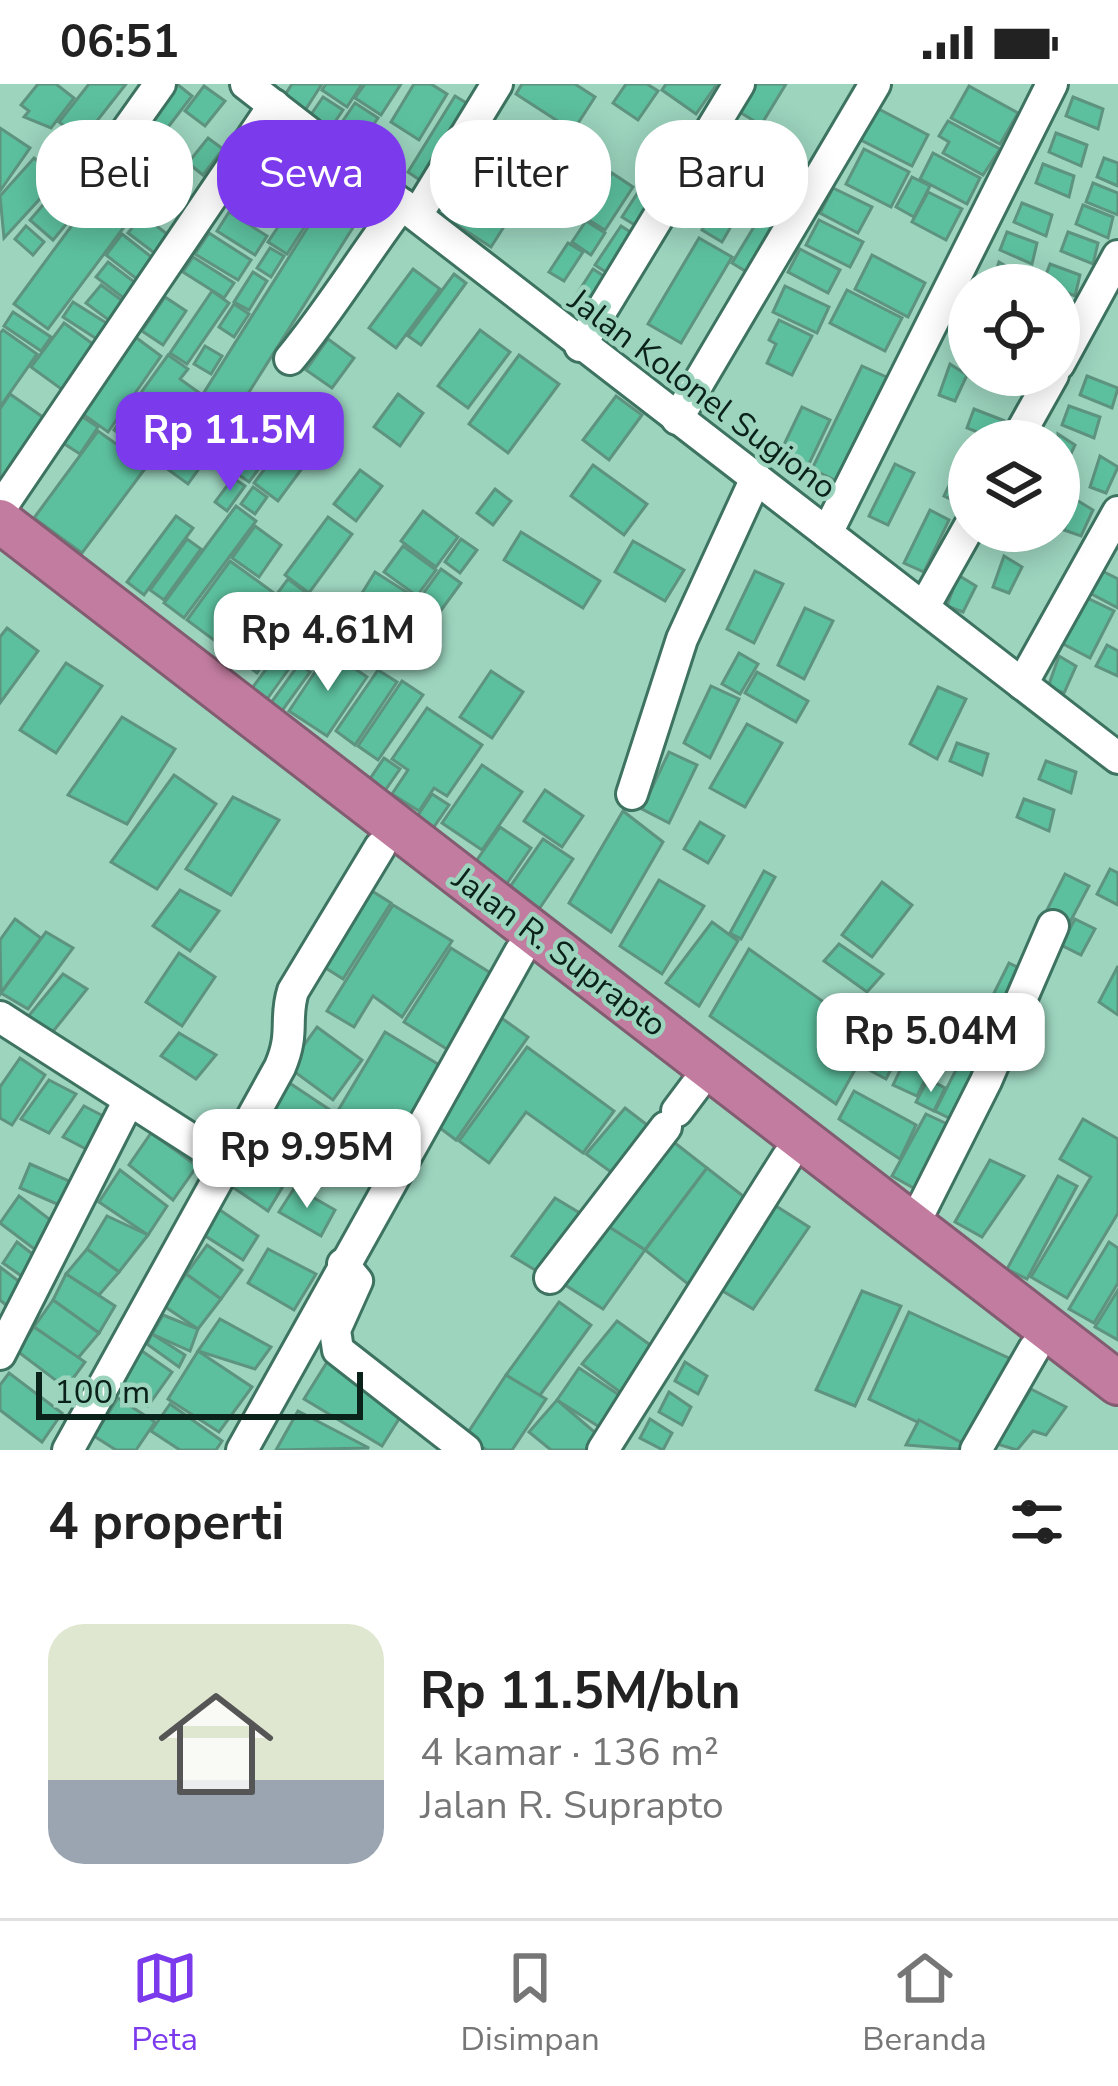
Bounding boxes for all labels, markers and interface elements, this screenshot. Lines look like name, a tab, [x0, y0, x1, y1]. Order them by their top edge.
text: 06:51	[60, 12, 179, 73]
chip: Beli	[36, 120, 193, 228]
chip: Sewa	[217, 120, 406, 228]
chip: Filter	[430, 120, 611, 228]
chip: Baru	[635, 120, 808, 228]
map controls	[948, 264, 1080, 552]
button: locate	[948, 264, 1080, 396]
street label: Jalan Kolonel Sugiono	[558, 278, 845, 510]
pin: Rp 11.5M	[106, 392, 354, 494]
text: Rp 11.5M	[143, 404, 317, 457]
button: layers	[948, 420, 1080, 552]
pin: Rp 4.61M	[204, 592, 452, 694]
text: Rp 4.61M	[241, 604, 415, 657]
street label: Jalan R. Suprapto	[442, 856, 675, 1047]
pin: Rp 5.04M	[807, 993, 1055, 1095]
text: Rp 5.04M	[844, 1005, 1018, 1058]
pin: Rp 9.95M	[183, 1109, 431, 1211]
text: Rp 9.95M	[220, 1121, 394, 1174]
scale bar	[36, 1366, 363, 1419]
text: 100 m	[54, 1370, 150, 1415]
text: 4 properti	[48, 1487, 284, 1557]
icon: filters	[1004, 1489, 1070, 1555]
text: Rp 11.5M/bln	[420, 1656, 741, 1726]
icon: home	[144, 1672, 288, 1816]
text: 4 kamar · 136 m²	[420, 1726, 719, 1779]
text: Jalan R. Suprapto	[420, 1779, 724, 1832]
tab: Peta	[131, 1945, 198, 2062]
tab: Disimpan	[460, 1945, 600, 2062]
tab: Beranda	[862, 1945, 987, 2062]

